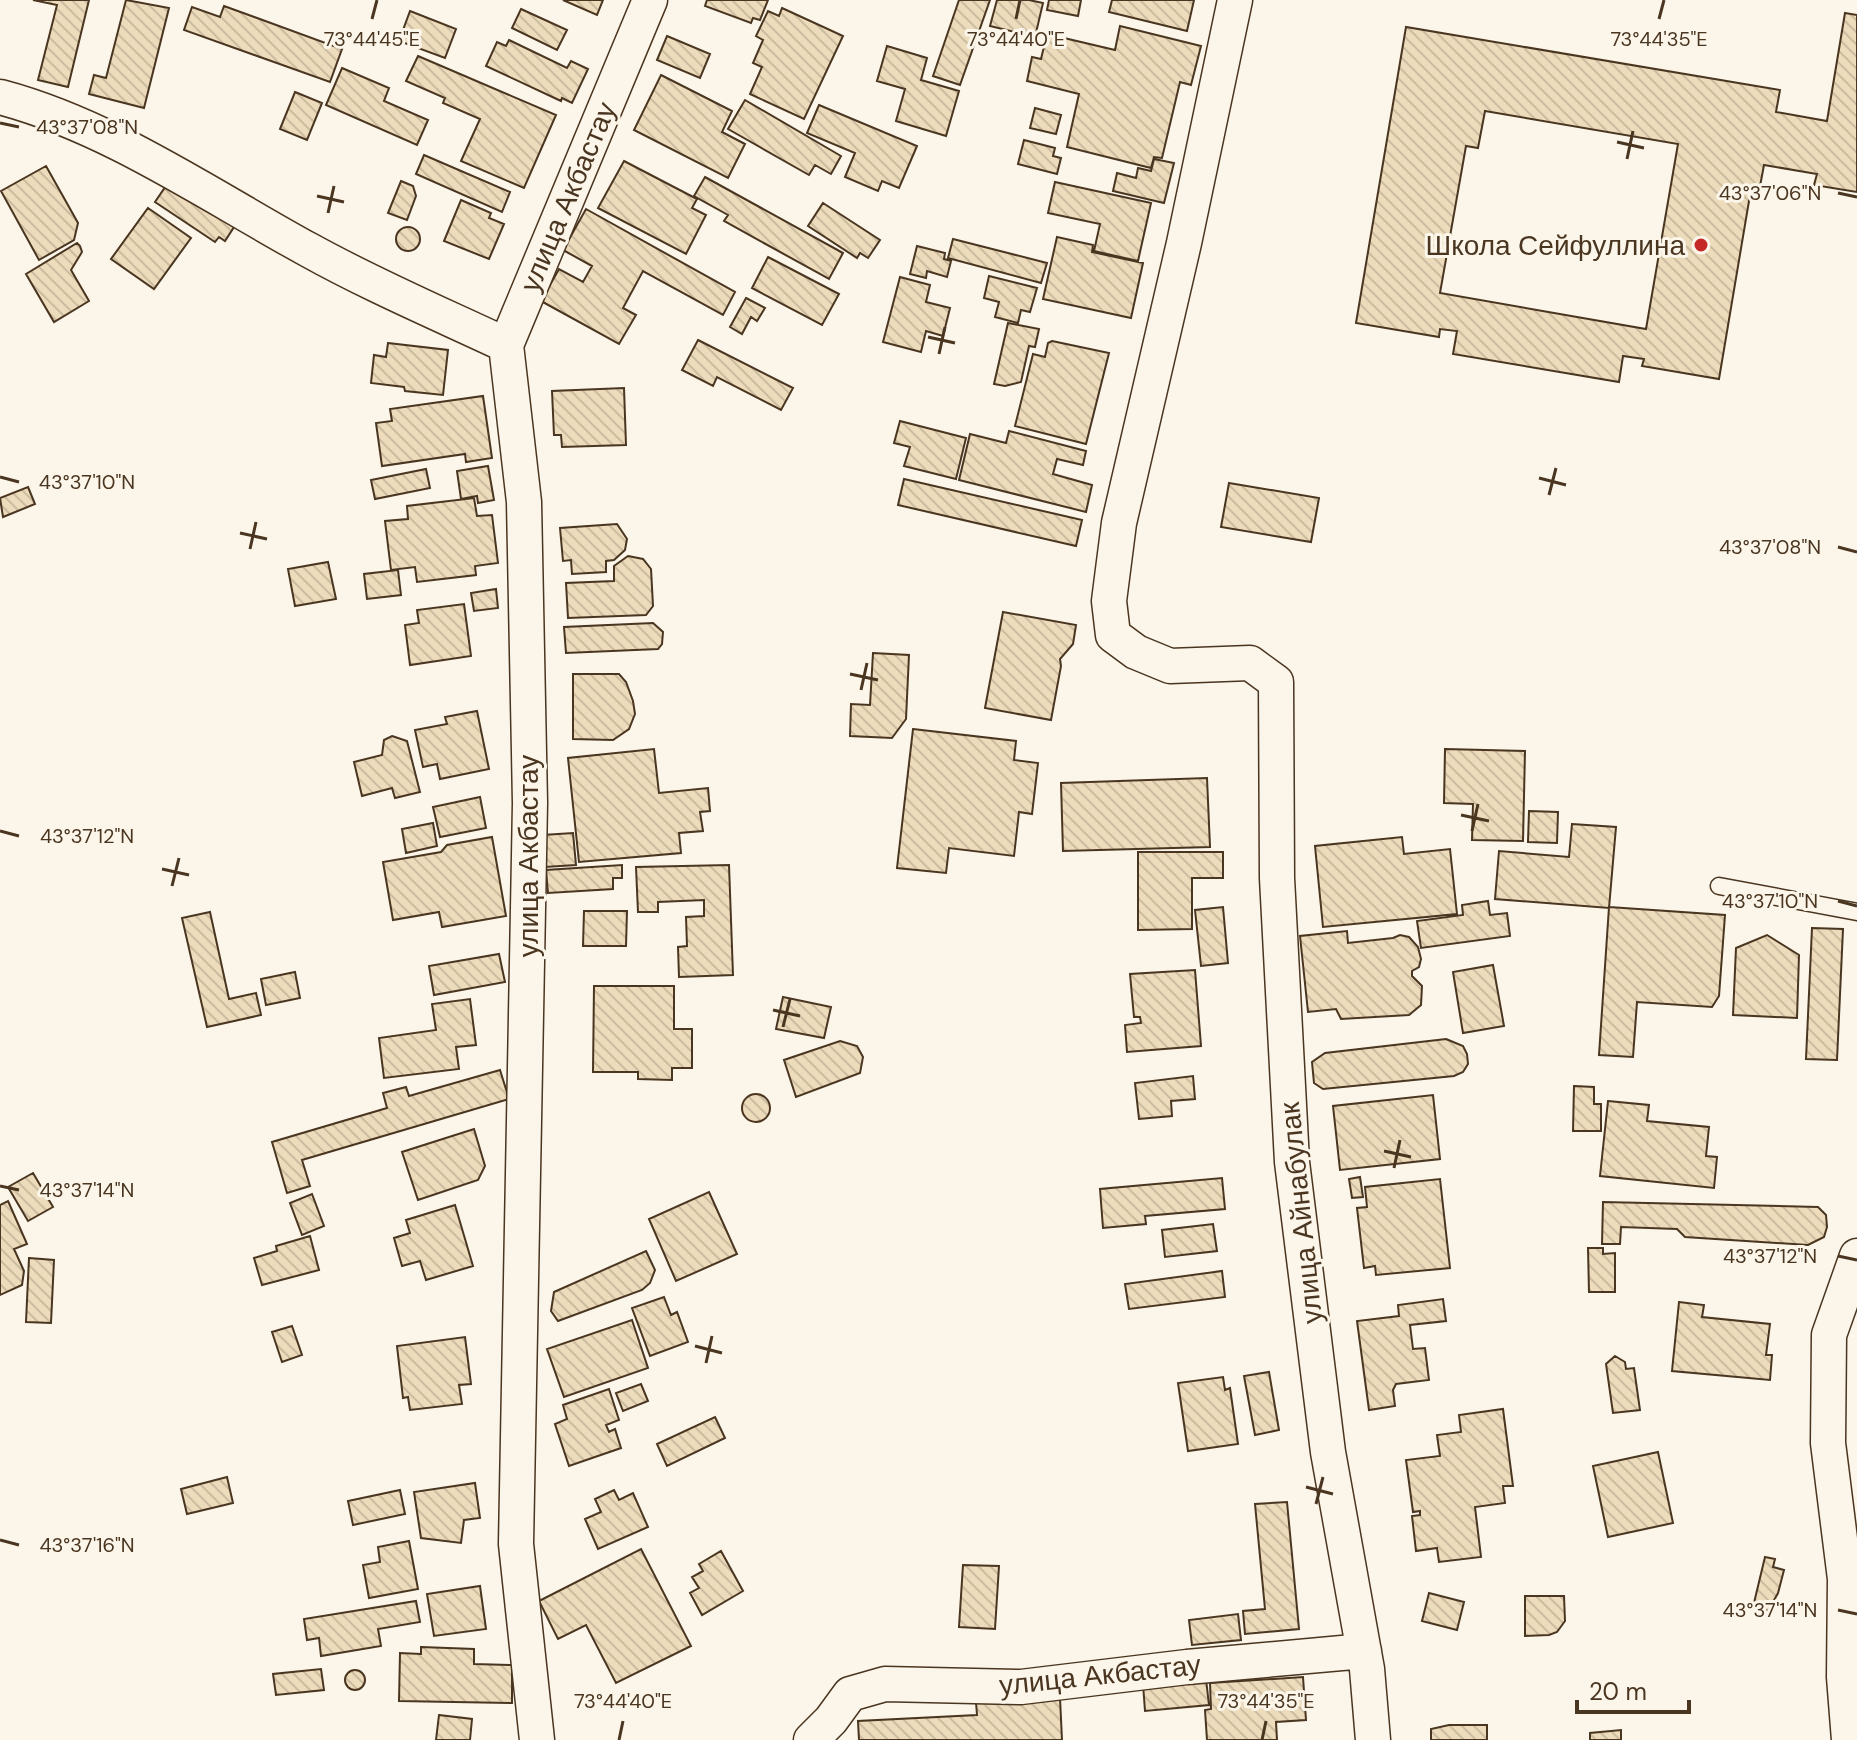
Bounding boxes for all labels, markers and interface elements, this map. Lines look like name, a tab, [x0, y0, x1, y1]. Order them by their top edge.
text: 73°44'45"E	[324, 26, 420, 52]
text: 73°44'40"E	[967, 26, 1065, 52]
text: 73°44'35"E	[1610, 26, 1708, 52]
street label: улица Акбастау	[511, 96, 625, 298]
text: 43°37'08"N	[36, 114, 138, 140]
text: 43°37'06"N	[1719, 180, 1821, 206]
place label: Школа Сейфуллина	[1426, 227, 1685, 264]
marker: Школа Сейфуллина	[1692, 236, 1710, 254]
text: 43°37'10"N	[39, 469, 135, 495]
text: 43°37'08"N	[1719, 534, 1821, 560]
street label: улица Акбастау	[510, 755, 547, 957]
text: 43°37'12"N	[40, 823, 134, 849]
text: 43°37'10"N	[1722, 888, 1818, 914]
street label: улица Айнабулак	[1271, 1100, 1331, 1326]
text: 43°37'14"N	[40, 1177, 134, 1203]
text: 43°37'12"N	[1723, 1243, 1817, 1269]
text: 43°37'16"N	[39, 1532, 135, 1558]
text: 43°37'14"N	[1723, 1597, 1817, 1623]
street label: улица Акбастау	[997, 1646, 1203, 1704]
scale bar	[1577, 1664, 1689, 1714]
text: 20 m	[1589, 1676, 1647, 1707]
text: 73°44'40"E	[574, 1688, 672, 1714]
text: 73°44'35"E	[1217, 1688, 1315, 1714]

